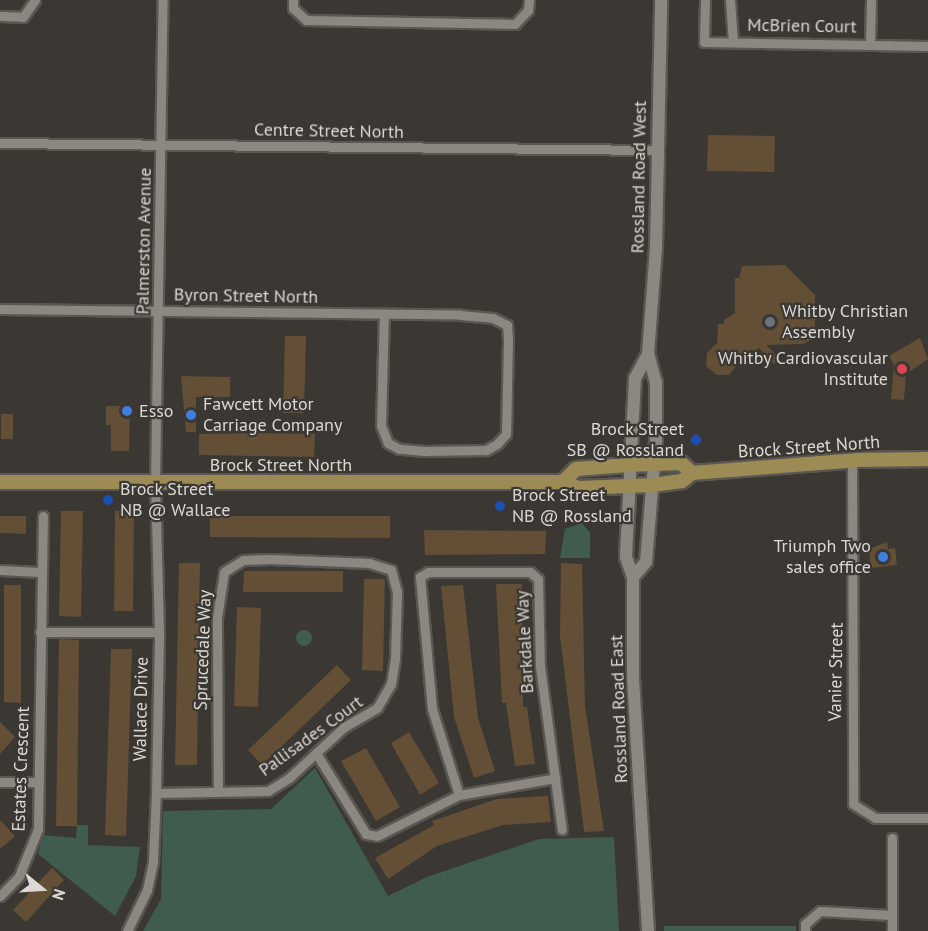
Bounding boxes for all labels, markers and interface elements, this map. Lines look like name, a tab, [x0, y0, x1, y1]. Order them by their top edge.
street label: McBrien Court	[747, 14, 857, 38]
street label: Rossland Road West	[627, 100, 651, 254]
street label: Centre Street North	[254, 119, 404, 143]
street label: Palmerston Avenue	[132, 167, 156, 315]
street label: Byron Street North	[174, 284, 318, 308]
place label: Whitby Christian Assembly	[782, 301, 909, 344]
marker: Whitby Christian Assembly	[763, 315, 777, 329]
place label: Whitby Cardiovascular Institute	[717, 348, 888, 391]
marker: Whitby Cardiovascular Institute	[893, 360, 911, 378]
place label: Fawcett Motor Carriage Company	[203, 394, 342, 436]
place label: Esso	[139, 400, 173, 422]
marker: Esso	[120, 404, 134, 418]
marker: Fawcett Motor Carriage Company	[184, 408, 198, 422]
place label: Brock Street SB @ Rossland	[567, 419, 684, 462]
street label: Brock Street North	[737, 431, 881, 463]
marker: Brock Street SB @ Rossland	[689, 433, 703, 447]
street label: Brock Street North	[210, 454, 352, 476]
place label: Brock Street NB @ Wallace	[120, 479, 231, 522]
place label: Brock Street NB @ Rossland	[512, 485, 632, 528]
marker: Brock Street NB @ Wallace	[101, 493, 115, 507]
marker: Brock Street NB @ Rossland	[493, 499, 507, 513]
place label: Triumph Two sales office	[773, 536, 871, 578]
marker: Triumph Two sales office	[876, 550, 890, 564]
street label: Sprucedale Way	[190, 589, 216, 711]
street label: Barkdale Way	[512, 590, 538, 694]
street label: Vanier Street	[824, 622, 848, 722]
street label: Rossland Road East	[606, 634, 632, 784]
street label: Wallace Drive	[129, 657, 153, 761]
street label: Pallisades Court	[255, 691, 367, 781]
street label: Estates Crescent	[8, 706, 34, 832]
north arrow	[12, 859, 72, 919]
text: N	[48, 886, 70, 903]

